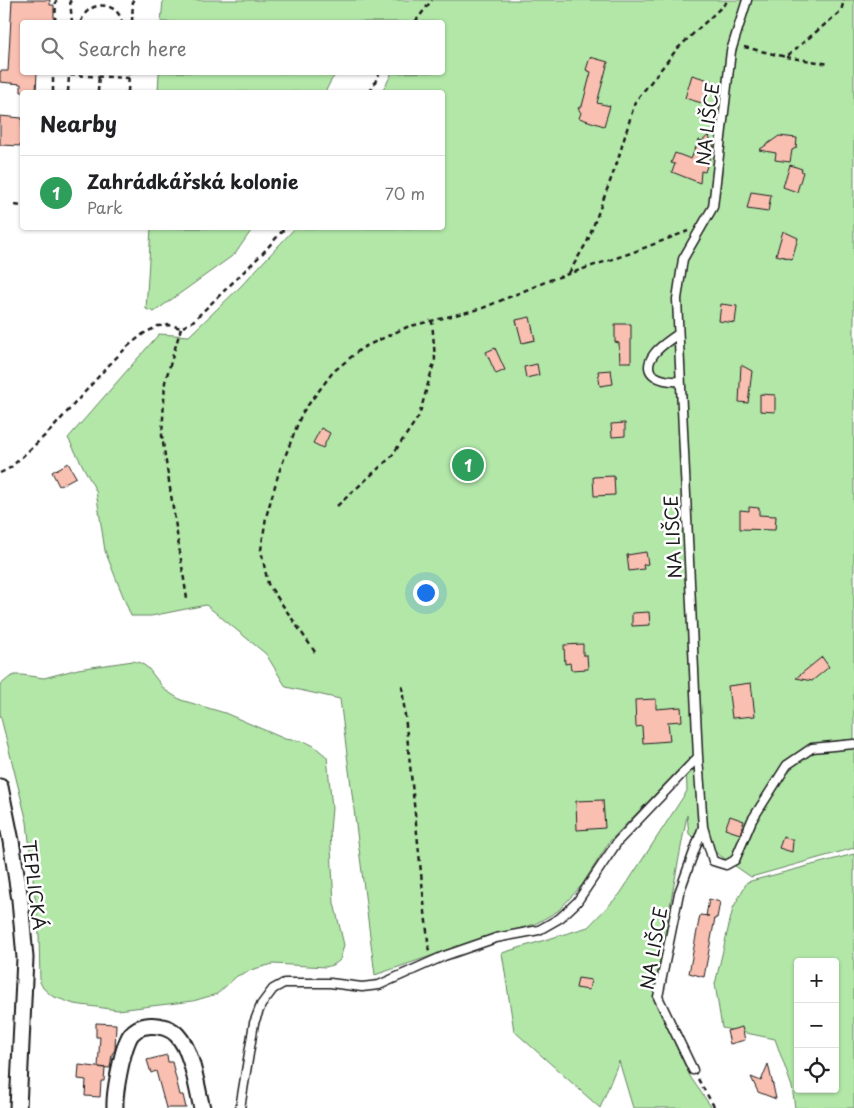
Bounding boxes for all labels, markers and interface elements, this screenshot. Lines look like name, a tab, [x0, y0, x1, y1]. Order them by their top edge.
search box	[20, 20, 445, 75]
icon: search	[38, 34, 66, 62]
text: Search here	[78, 34, 187, 62]
street label: NA LIŠCE	[689, 81, 725, 167]
text: Nearby	[40, 107, 117, 139]
text: Zahrádkářská kolonie	[87, 167, 298, 195]
text: 1	[52, 181, 60, 205]
text: 70 m	[385, 181, 425, 205]
text: Park	[87, 195, 123, 219]
pin: 1	[452, 446, 484, 484]
street label: NA LIŠCE	[656, 495, 688, 579]
your location	[413, 580, 439, 606]
street label: TEPLICKÁ	[16, 838, 54, 932]
street label: NA LIŠCE	[632, 905, 674, 991]
map controls	[794, 958, 839, 1093]
button: +	[794, 958, 839, 1003]
button: −	[794, 1003, 839, 1048]
button: locate	[794, 1048, 839, 1093]

